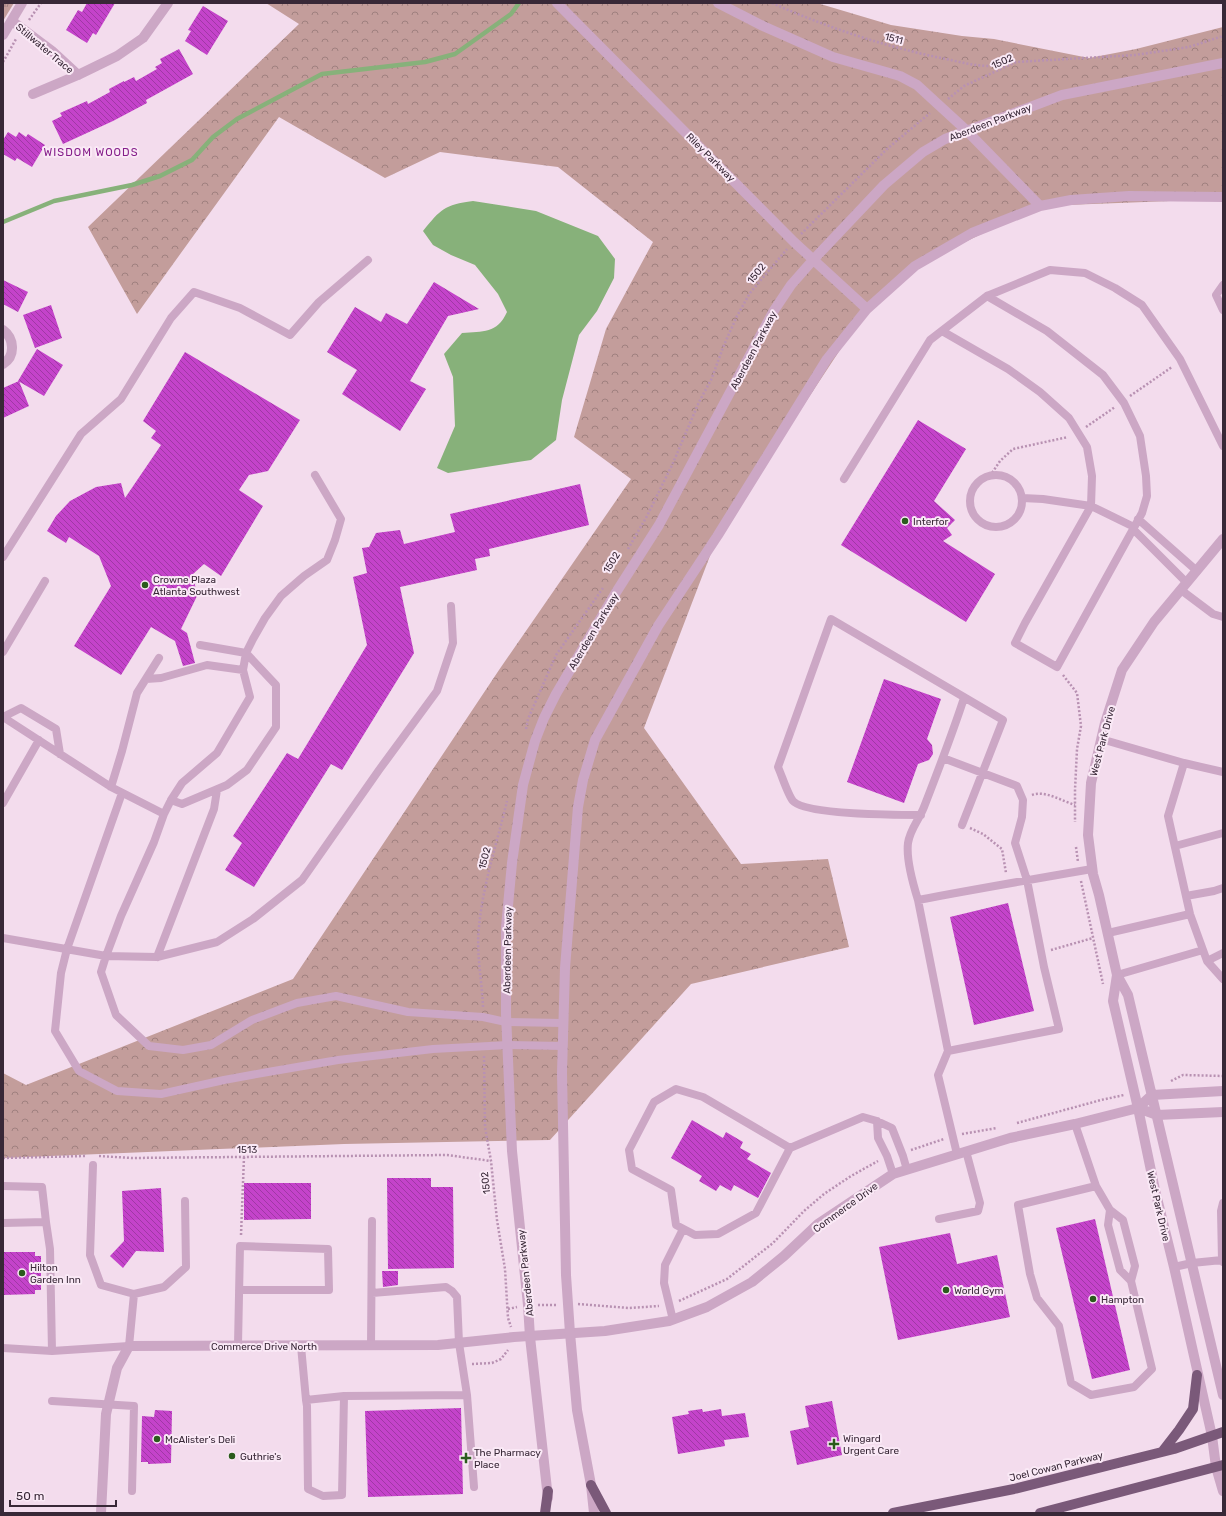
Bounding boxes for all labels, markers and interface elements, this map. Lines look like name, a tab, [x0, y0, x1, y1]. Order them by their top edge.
street label: Stillwater Trace	[13, 21, 76, 77]
street label: 1511	[883, 31, 904, 47]
street label: 1502	[990, 52, 1015, 72]
street label: Aberdeen Parkway	[948, 102, 1034, 144]
street label: Riley Parkway	[683, 131, 738, 185]
district label: WISDOM WOODS	[44, 146, 138, 159]
street label: 1502	[745, 261, 769, 286]
street label: Aberdeen Parkway	[728, 309, 780, 392]
marker: Interfor	[900, 516, 910, 526]
place label: Interfor	[913, 516, 949, 528]
street label: 1502	[601, 550, 623, 575]
place label: Crowne Plaza Atlanta Southwest	[153, 574, 240, 598]
marker: Crowne Plaza Atlanta Southwest	[140, 580, 150, 590]
street label: Aberdeen Parkway	[566, 591, 622, 672]
street label: West Park Drive	[1088, 705, 1118, 778]
street label: 1502	[476, 846, 494, 871]
street label: Aberdeen Parkway	[501, 906, 515, 994]
street label: 1513	[237, 1144, 257, 1156]
street label: West Park Drive	[1144, 1170, 1172, 1243]
street label: 1502	[479, 1171, 493, 1195]
street label: Commerce Drive	[811, 1180, 881, 1235]
street label: Aberdeen Parkway	[515, 1228, 537, 1317]
place label: Hilton Garden Inn	[30, 1262, 81, 1286]
marker: Hilton Garden Inn	[17, 1268, 27, 1278]
marker: World Gym	[941, 1285, 951, 1295]
place label: World Gym	[954, 1285, 1004, 1297]
marker: Hampton	[1088, 1294, 1098, 1304]
place label: Hampton	[1101, 1294, 1144, 1306]
street label: Commerce Drive North	[211, 1341, 317, 1353]
place label: Wingard Urgent Care	[843, 1433, 900, 1457]
marker: McAlister's Deli	[152, 1434, 162, 1444]
place label: McAlister's Deli	[165, 1434, 235, 1446]
marker: Wingard Urgent Care	[828, 1438, 840, 1450]
place label: The Pharmacy Place	[474, 1447, 541, 1471]
street label: Joel Cowan Parkway	[1008, 1449, 1105, 1484]
marker: Guthrie's	[227, 1451, 237, 1461]
place label: Guthrie's	[240, 1451, 281, 1463]
marker: The Pharmacy Place	[461, 1453, 471, 1463]
scale bar	[10, 1482, 116, 1508]
text: 50 m	[16, 1489, 44, 1503]

